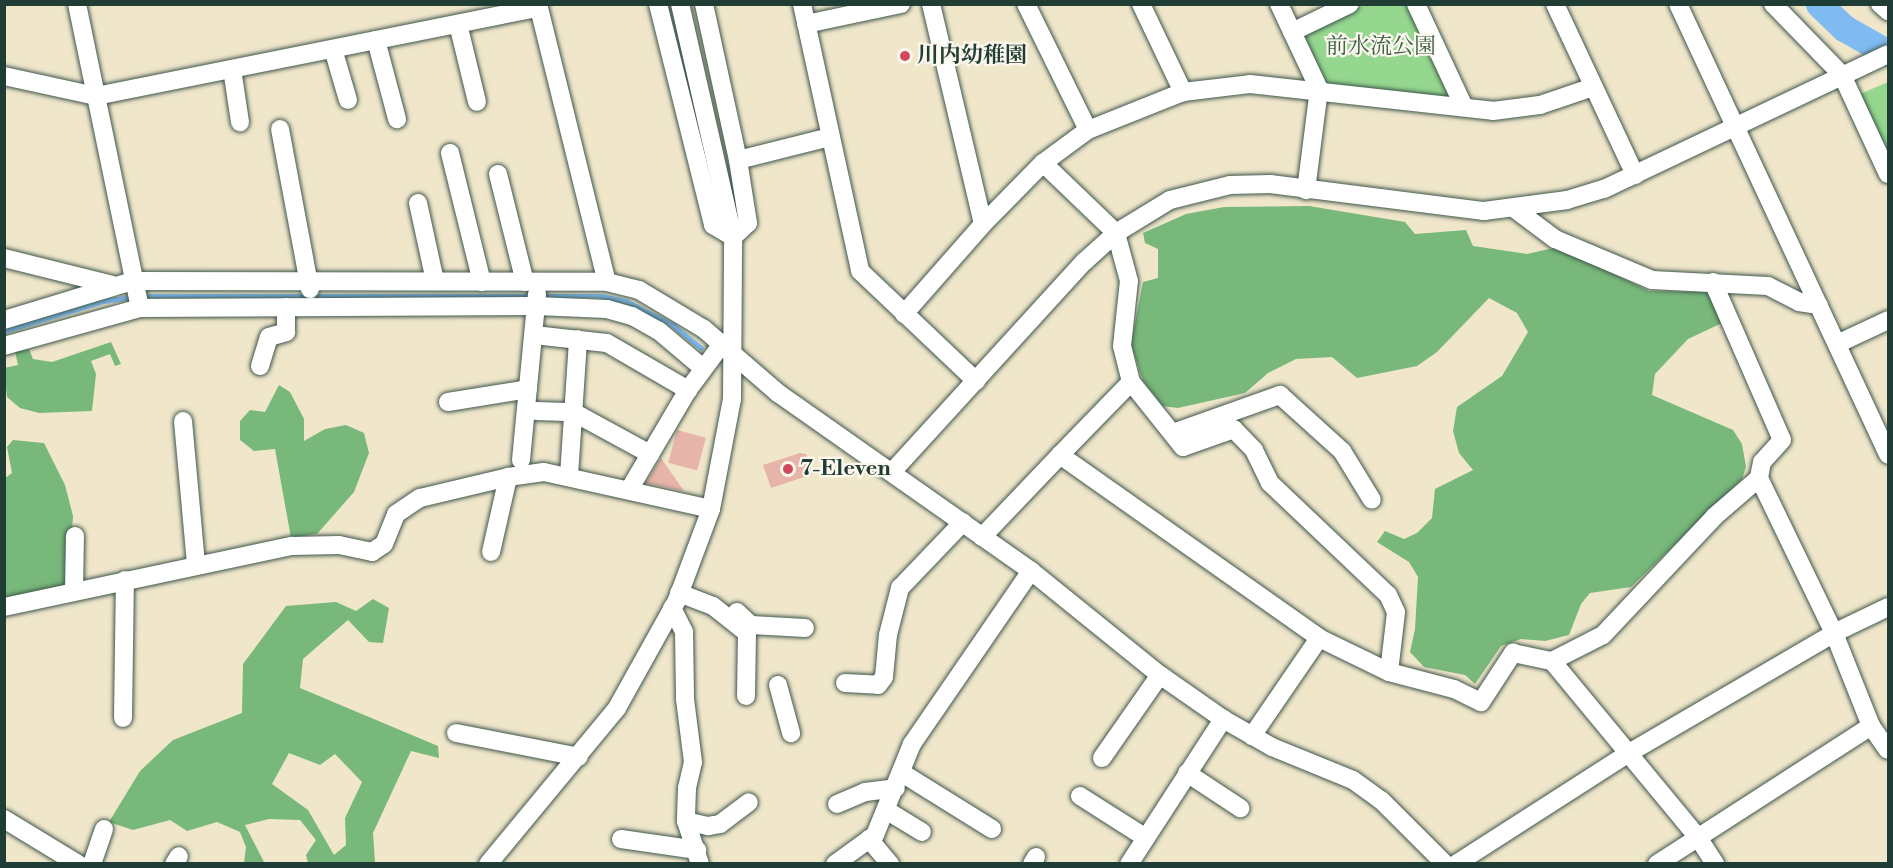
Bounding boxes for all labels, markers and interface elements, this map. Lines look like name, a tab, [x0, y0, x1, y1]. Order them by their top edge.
park label: 前水流公園	[1326, 34, 1436, 60]
place label: 川内幼稚園	[917, 43, 1027, 69]
marker: 川内幼稚園	[898, 49, 912, 63]
place label: 7-Eleven	[800, 456, 891, 482]
marker: 7-Eleven	[781, 462, 795, 476]

